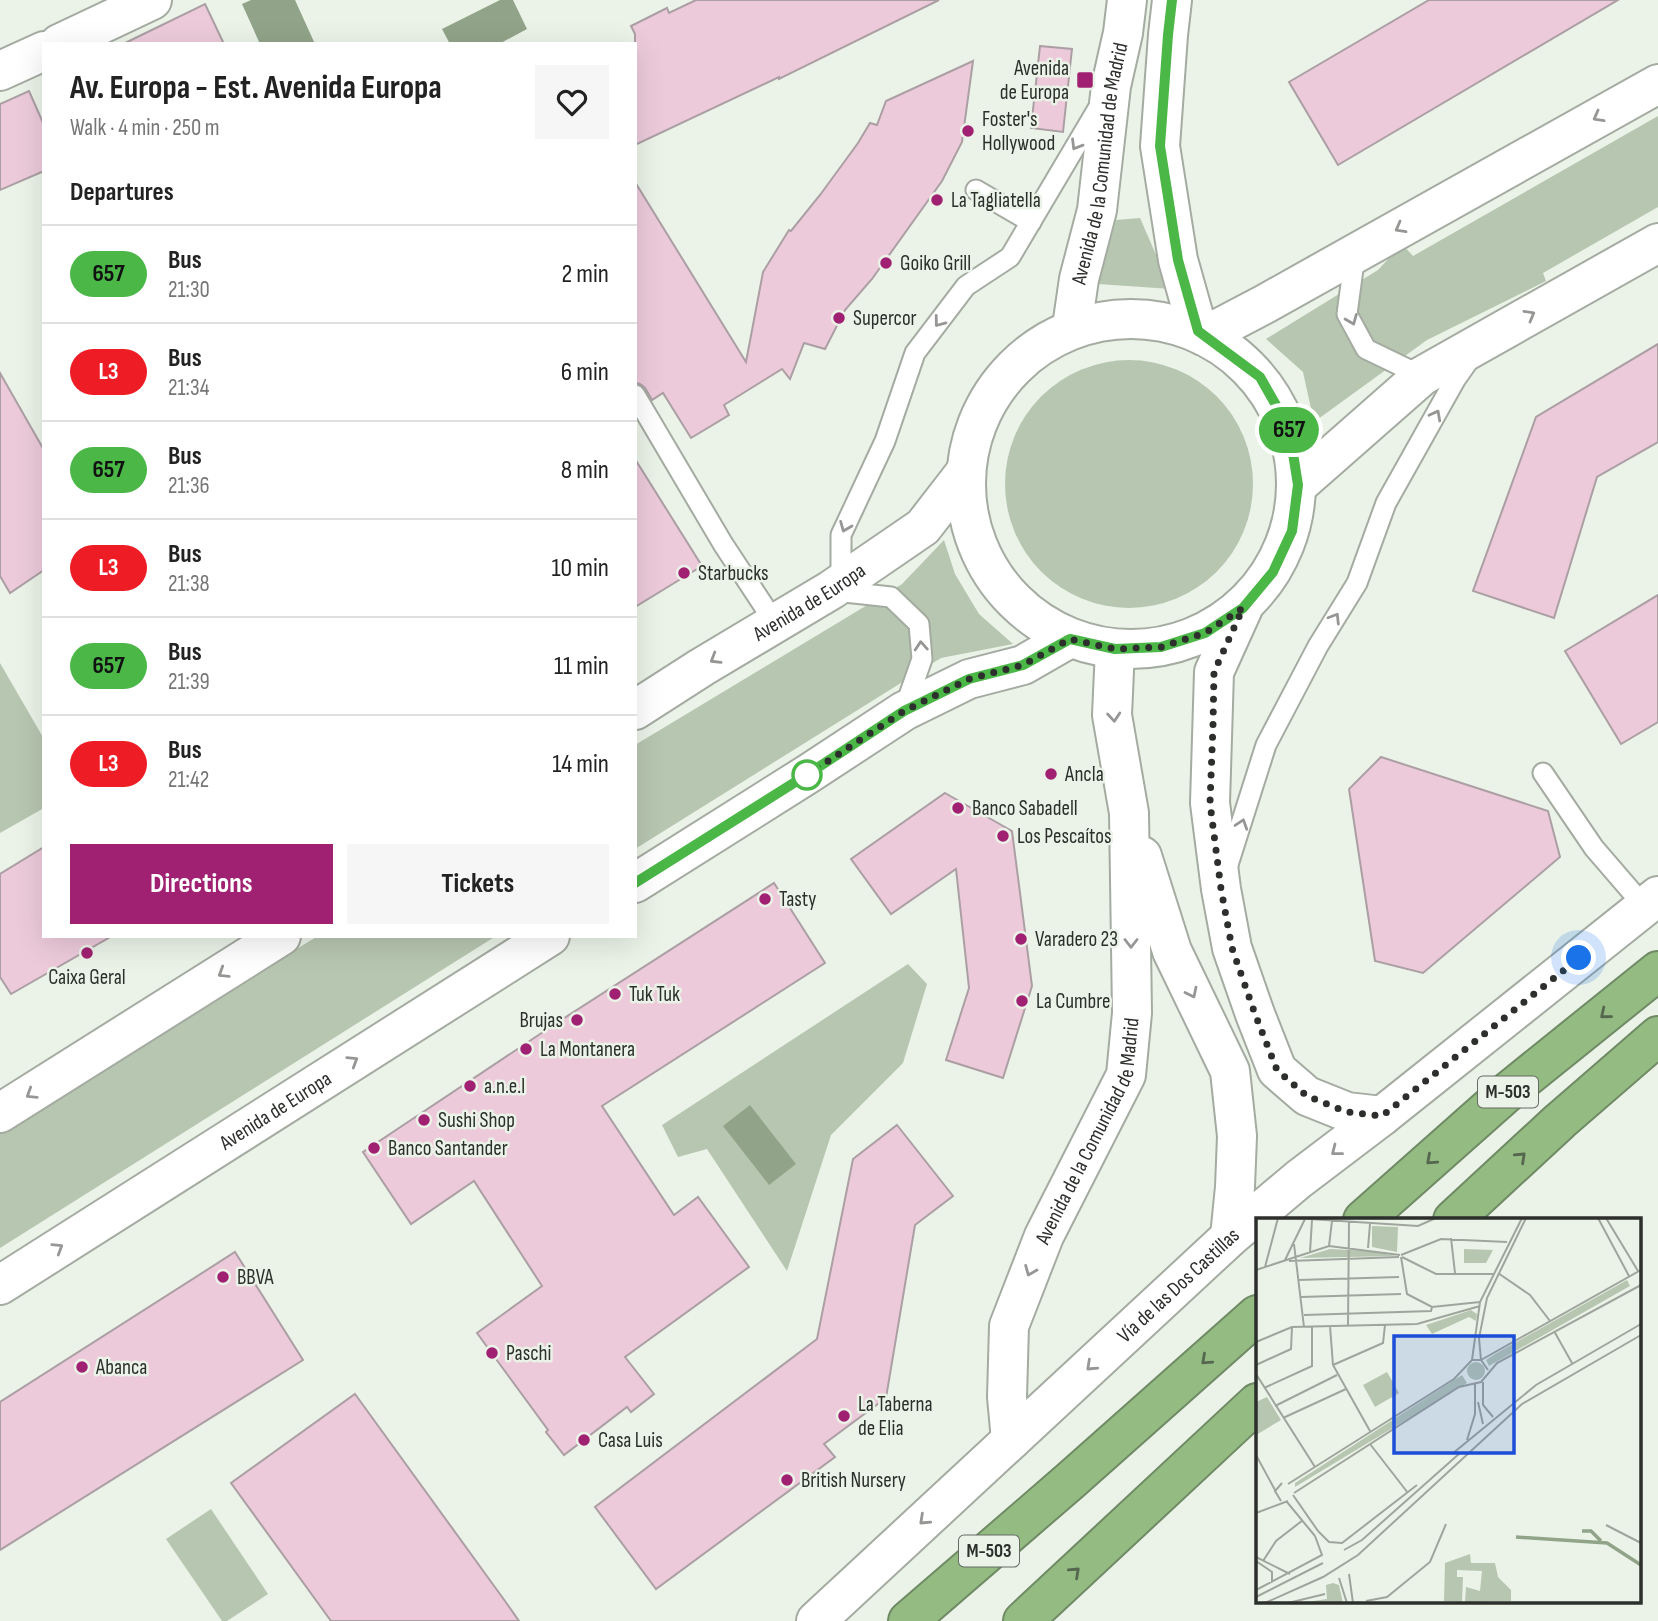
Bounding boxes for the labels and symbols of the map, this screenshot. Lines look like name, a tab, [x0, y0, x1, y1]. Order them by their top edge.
street label: Avenida de la Comunidad de Madrid	[1066, 40, 1133, 287]
place label: Avenida de Europa	[1000, 56, 1069, 105]
marker: Avenida de Europa	[1075, 70, 1095, 90]
place label: Foster's Hollywood	[982, 107, 1055, 156]
one-way arrow	[1593, 109, 1606, 122]
marker: Foster's Hollywood	[960, 123, 976, 139]
one-way arrow	[1071, 138, 1084, 151]
place label: La Tagliatella	[951, 188, 1041, 213]
marker: La Tagliatella	[929, 192, 945, 208]
one-way arrow	[1394, 220, 1407, 233]
place label: Goiko Grill	[900, 251, 971, 276]
marker: Goiko Grill	[878, 255, 894, 271]
place label: Supercor	[853, 306, 917, 331]
marker: Supercor	[831, 310, 847, 326]
one-way arrow	[1523, 310, 1535, 323]
one-way arrow	[1344, 313, 1358, 326]
one-way arrow	[934, 314, 947, 327]
line badge: 657	[1249, 407, 1329, 453]
one-way arrow	[1428, 409, 1441, 422]
one-way arrow	[840, 521, 854, 533]
street label: Avenida de Europa	[748, 558, 870, 647]
place label: Starbucks	[698, 561, 769, 586]
marker: Starbucks	[676, 565, 692, 581]
one-way arrow	[1327, 612, 1340, 625]
one-way arrow	[914, 640, 929, 651]
one-way arrow	[710, 651, 723, 664]
one-way arrow	[1106, 711, 1121, 723]
unlabelled marker	[792, 760, 822, 790]
place label: Ancla	[1064, 762, 1104, 787]
marker: Ancla	[1043, 766, 1059, 782]
place label: Banco Sabadell	[972, 796, 1078, 821]
marker: Banco Sabadell	[950, 800, 966, 816]
one-way arrow	[1234, 818, 1248, 831]
place label: Los Pescaítos	[1017, 824, 1112, 849]
marker: Los Pescaítos	[995, 828, 1011, 844]
place label: Tasty	[779, 887, 816, 912]
marker: Tasty	[757, 891, 773, 907]
place label: Varadero 23	[1035, 927, 1118, 952]
marker: Varadero 23	[1013, 931, 1029, 947]
one-way arrow	[1124, 938, 1139, 949]
your location	[1561, 940, 1596, 975]
marker: Caixa Geral	[79, 945, 95, 961]
one-way arrow	[218, 964, 231, 977]
place label: Caixa Geral	[48, 965, 126, 990]
place label: Tuk Tuk	[629, 982, 680, 1007]
marker: Tuk Tuk	[607, 986, 623, 1002]
one-way arrow	[1184, 986, 1198, 998]
place label: La Cumbre	[1036, 989, 1110, 1014]
marker: La Cumbre	[1014, 993, 1030, 1009]
one-way arrow	[1600, 1005, 1612, 1018]
place label: Brujas	[519, 1008, 563, 1033]
marker: Brujas	[569, 1012, 585, 1028]
street label: Avenida de la Comunidad de Madrid	[1029, 1017, 1144, 1249]
place label: La Montanera	[540, 1037, 635, 1062]
marker: La Montanera	[518, 1041, 534, 1057]
one-way arrow	[345, 1056, 358, 1069]
street label: Avenida de Europa	[214, 1066, 336, 1156]
place label: a.n.e.l	[484, 1074, 525, 1099]
road number: M-503	[1478, 1076, 1538, 1108]
marker: a.n.e.l	[462, 1078, 478, 1094]
one-way arrow	[25, 1085, 38, 1098]
place label: Sushi Shop	[438, 1108, 515, 1133]
marker: Sushi Shop	[416, 1112, 432, 1128]
place label: Banco Santander	[388, 1136, 508, 1161]
marker: Banco Santander	[366, 1140, 382, 1156]
one-way arrow	[1331, 1143, 1343, 1156]
one-way arrow	[1426, 1152, 1439, 1164]
one-way arrow	[1513, 1153, 1526, 1165]
inset map	[1256, 1218, 1640, 1604]
street label: Vía de las Dos Castillas	[1112, 1222, 1244, 1348]
one-way arrow	[50, 1244, 63, 1257]
one-way arrow	[1025, 1264, 1039, 1276]
place label: BBVA	[237, 1265, 274, 1290]
marker: BBVA	[215, 1269, 231, 1285]
place label: Paschi	[506, 1341, 552, 1366]
marker: Paschi	[484, 1345, 500, 1361]
one-way arrow	[1201, 1352, 1214, 1364]
place label: Abanca	[95, 1355, 147, 1380]
one-way arrow	[1086, 1357, 1099, 1370]
marker: Abanca	[74, 1359, 90, 1375]
place label: La Taberna de Elia	[858, 1392, 933, 1441]
marker: La Taberna de Elia	[836, 1408, 852, 1424]
place label: Casa Luis	[598, 1428, 663, 1453]
marker: Casa Luis	[576, 1432, 592, 1448]
place label: British Nursery	[801, 1468, 906, 1493]
marker: British Nursery	[779, 1472, 795, 1488]
one-way arrow	[919, 1512, 932, 1525]
road number: M-503	[959, 1536, 1019, 1567]
one-way arrow	[1067, 1568, 1080, 1581]

